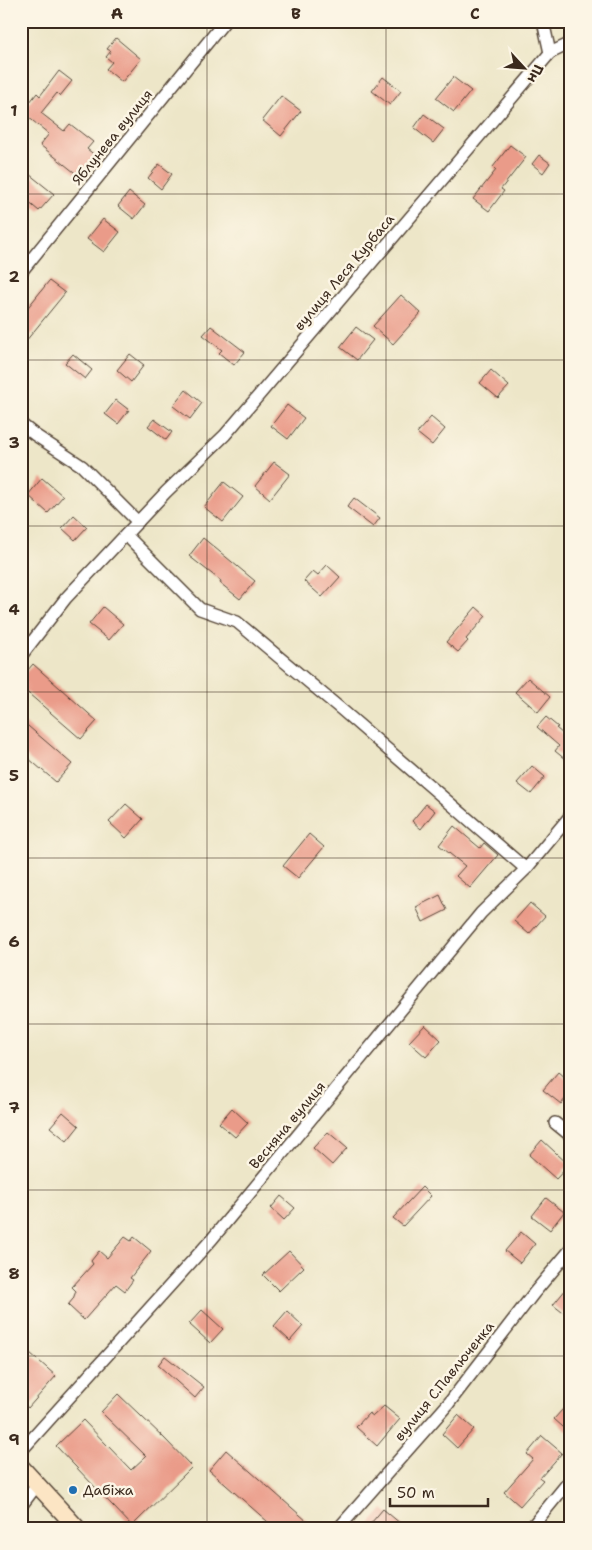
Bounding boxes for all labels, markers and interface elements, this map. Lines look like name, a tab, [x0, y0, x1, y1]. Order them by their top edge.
text: A	[111, 3, 123, 24]
text: B	[291, 3, 301, 24]
text: C	[470, 3, 480, 24]
north arrow	[500, 42, 550, 92]
text: Пн	[524, 61, 548, 86]
street label: Яблунева вулиця	[68, 85, 156, 189]
text: 1	[10, 100, 18, 121]
street label: вулиця Леся Курбаса	[290, 210, 398, 334]
text: 2	[8, 266, 20, 287]
text: 3	[8, 432, 20, 453]
text: 4	[8, 599, 20, 620]
text: 5	[9, 765, 19, 786]
text: 6	[8, 931, 20, 952]
street label: Весняна вулиця	[245, 1077, 329, 1173]
text: 7	[8, 1097, 20, 1118]
text: 8	[8, 1263, 20, 1284]
street label: вулиця С.Павлюченка	[390, 1317, 498, 1445]
text: 9	[8, 1429, 20, 1450]
scale bar	[390, 1475, 487, 1507]
place label: Дабіжа	[83, 1481, 134, 1499]
text: 50 m	[397, 1483, 435, 1503]
marker: Дабіжа	[67, 1484, 79, 1496]

